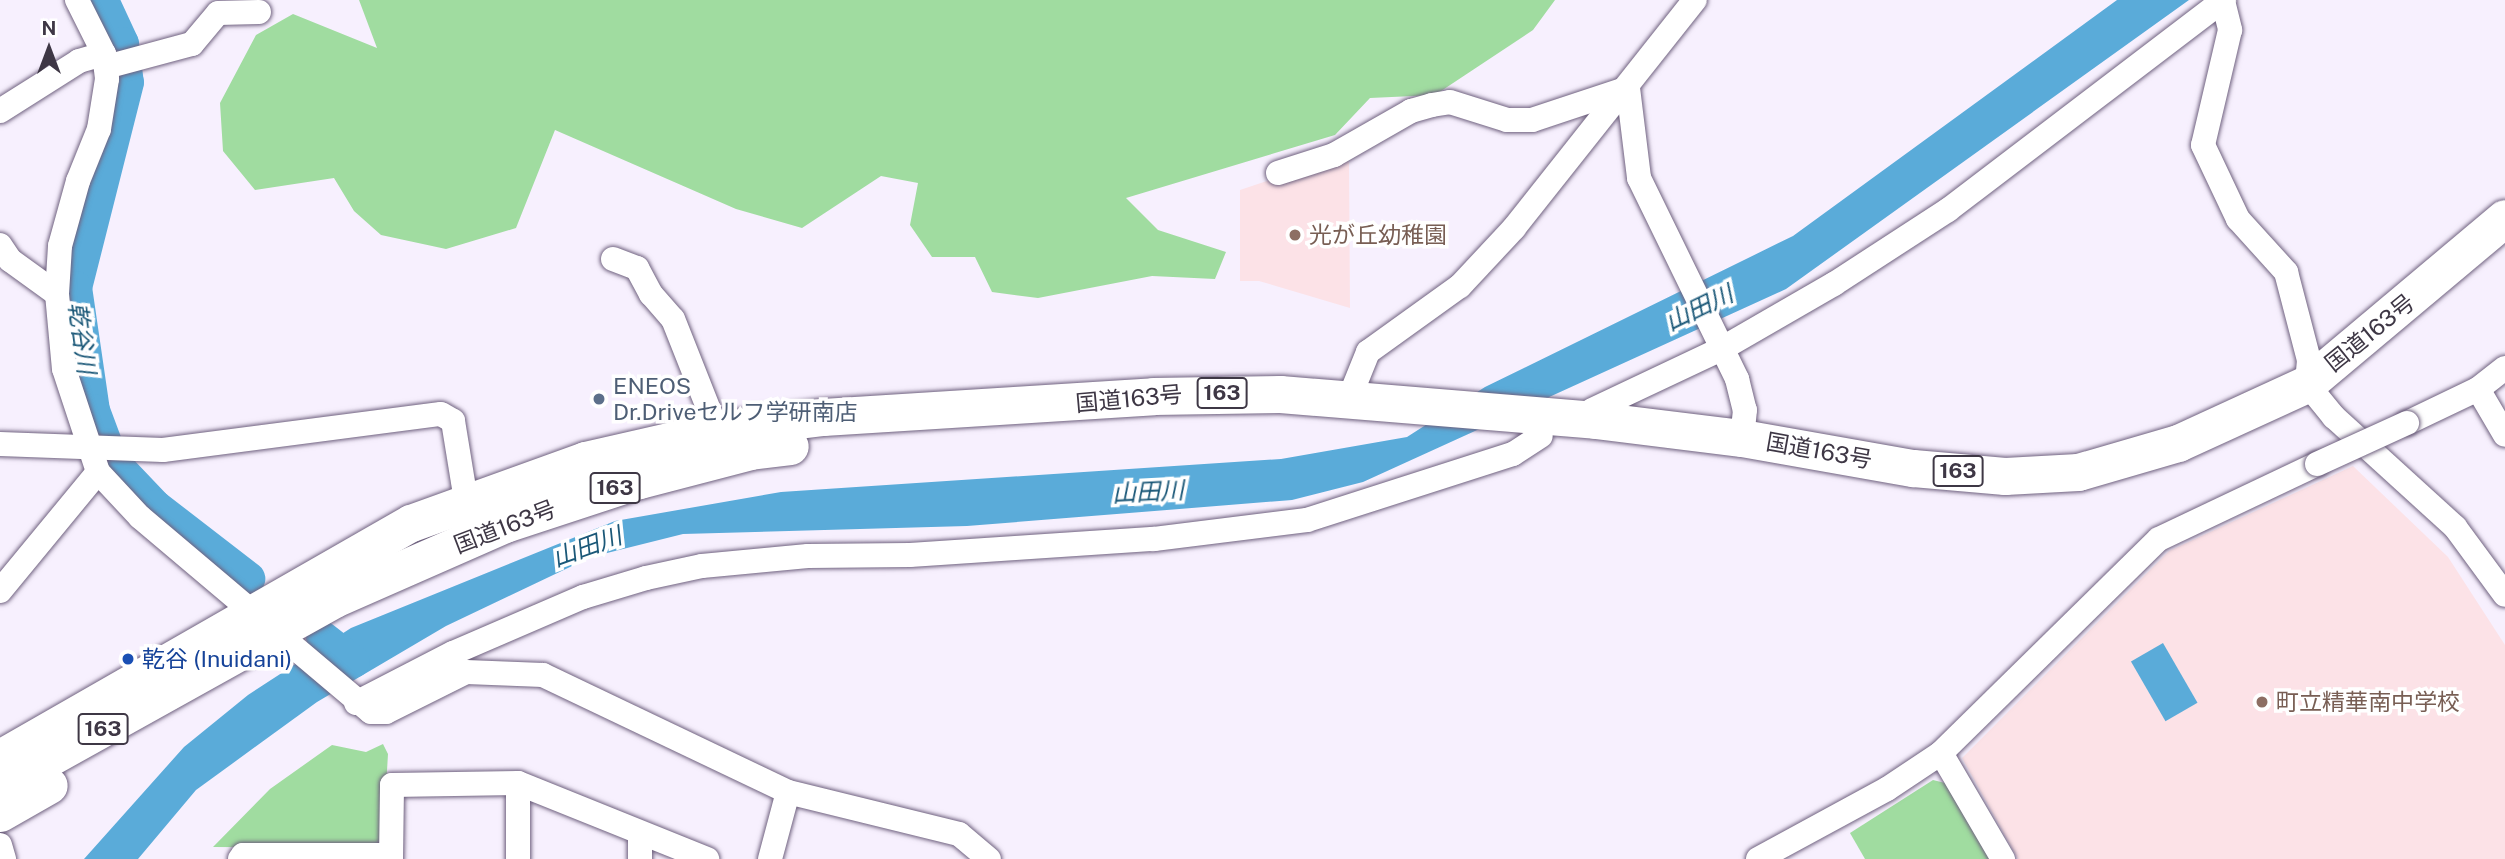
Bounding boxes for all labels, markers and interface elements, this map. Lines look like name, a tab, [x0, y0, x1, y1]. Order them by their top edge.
north arrow	[14, 14, 84, 84]
text: N	[42, 17, 56, 39]
place label: 光が丘幼稚園	[1309, 221, 1447, 249]
marker: 光が丘幼稚園	[1287, 227, 1303, 243]
water label: 山田川	[1660, 279, 1738, 337]
street label: 国道163号	[2320, 289, 2420, 377]
water label: 乾谷川	[63, 300, 101, 376]
place label: ENEOS Dr.Driveセルフ学研南店	[613, 372, 858, 426]
road number: 163	[1196, 376, 1248, 410]
street label: 国道163号	[1074, 381, 1184, 417]
marker: ENEOS Dr.Driveセルフ学研南店	[591, 391, 607, 407]
street label: 国道163号	[1764, 428, 1874, 474]
road number: 163	[1932, 454, 1984, 489]
road number: 163	[589, 470, 641, 505]
water label: 山田川	[1111, 476, 1185, 508]
street label: 国道163号	[450, 495, 560, 559]
water label: 山田川	[548, 521, 626, 573]
place label: 乾谷 (Inuidani)	[142, 645, 292, 673]
marker: 乾谷 (Inuidani)	[120, 651, 136, 667]
place label: 町立精華南中学校	[2276, 688, 2460, 716]
marker: 町立精華南中学校	[2254, 694, 2270, 710]
road number: 163	[77, 712, 129, 746]

